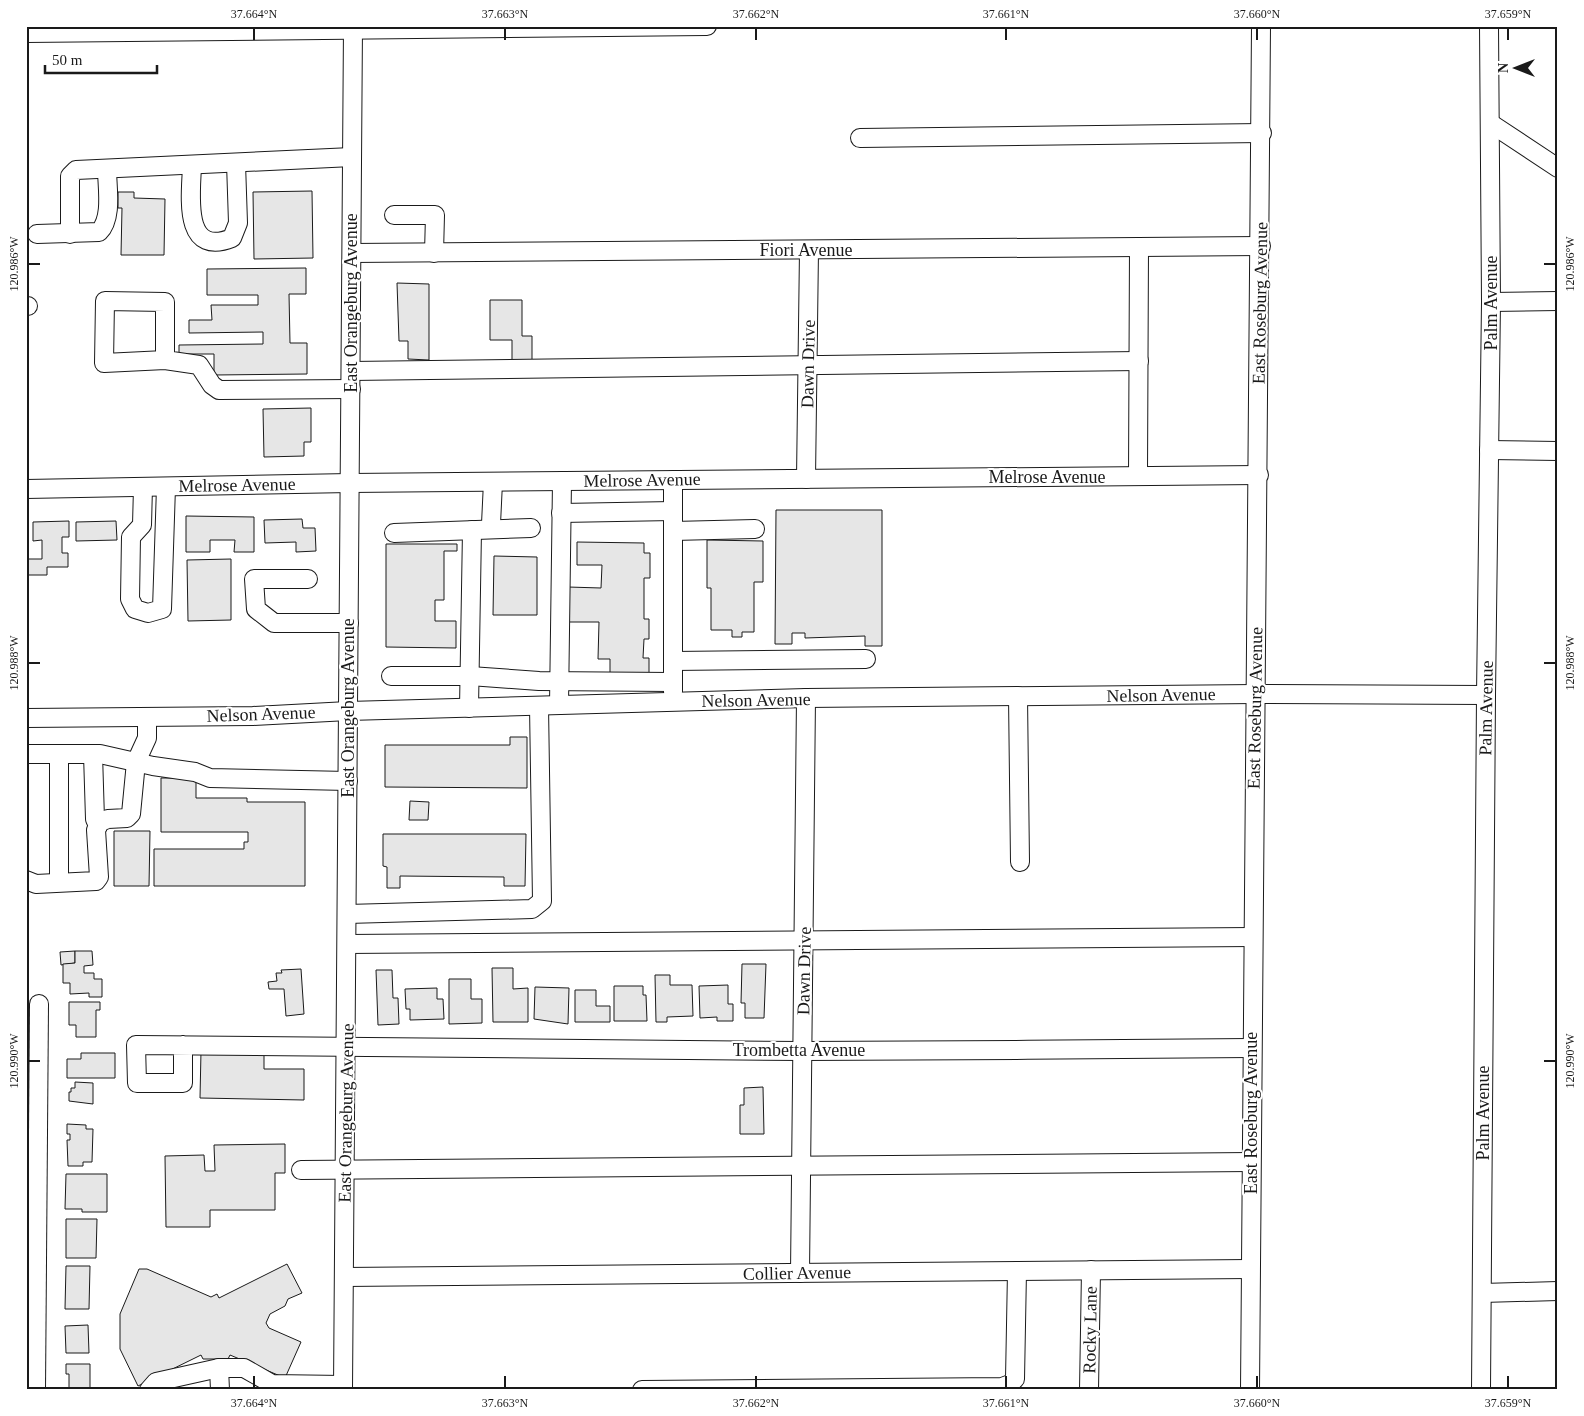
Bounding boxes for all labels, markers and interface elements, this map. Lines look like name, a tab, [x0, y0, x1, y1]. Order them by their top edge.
text: 37.664°N	[231, 7, 278, 21]
text: 37.663°N	[482, 7, 529, 21]
text: 37.662°N	[733, 7, 780, 21]
text: 37.661°N	[983, 7, 1030, 21]
text: 37.660°N	[1234, 7, 1281, 21]
text: 37.659°N	[1485, 7, 1532, 21]
scale bar	[45, 42, 158, 74]
north arrow	[1492, 42, 1542, 92]
text: 50 m	[52, 52, 83, 68]
text: N	[1496, 63, 1511, 73]
street label: East Orangeburg Avenue	[341, 213, 361, 393]
street label: East Roseburg Avenue	[1249, 222, 1271, 384]
text: 120.986°W	[7, 236, 21, 292]
text: 120.986°W	[1563, 236, 1577, 292]
street label: Fiori Avenue	[759, 240, 853, 260]
street label: Palm Avenue	[1481, 255, 1501, 351]
street label: Dawn Drive	[797, 320, 819, 408]
street label: Melrose Avenue	[988, 467, 1106, 487]
street label: Melrose Avenue	[583, 469, 701, 491]
street label: Melrose Avenue	[178, 474, 296, 496]
street label: East Orangeburg Avenue	[338, 618, 358, 798]
street label: East Roseburg Avenue	[1244, 627, 1266, 789]
text: 120.988°W	[7, 635, 21, 691]
text: 120.988°W	[1563, 635, 1577, 691]
street label: Palm Avenue	[1475, 660, 1497, 756]
street label: Nelson Avenue	[1106, 684, 1216, 706]
street label: Nelson Avenue	[701, 689, 811, 711]
street label: Nelson Avenue	[206, 702, 316, 726]
street label: Dawn Drive	[793, 927, 815, 1015]
street label: East Orangeburg Avenue	[334, 1023, 358, 1203]
street label: East Roseburg Avenue	[1241, 1032, 1261, 1194]
text: 120.990°W	[7, 1033, 21, 1089]
text: 120.990°W	[1563, 1033, 1577, 1089]
street label: Trombetta Avenue	[733, 1040, 865, 1060]
street label: Palm Avenue	[1473, 1065, 1493, 1161]
street label: Collier Avenue	[743, 1262, 851, 1284]
street label: Rocky Lane	[1079, 1286, 1101, 1374]
text: 37.664°N	[231, 1396, 278, 1410]
text: 37.663°N	[482, 1396, 529, 1410]
text: 37.662°N	[733, 1396, 780, 1410]
text: 37.661°N	[983, 1396, 1030, 1410]
text: 37.660°N	[1234, 1396, 1281, 1410]
text: 37.659°N	[1485, 1396, 1532, 1410]

